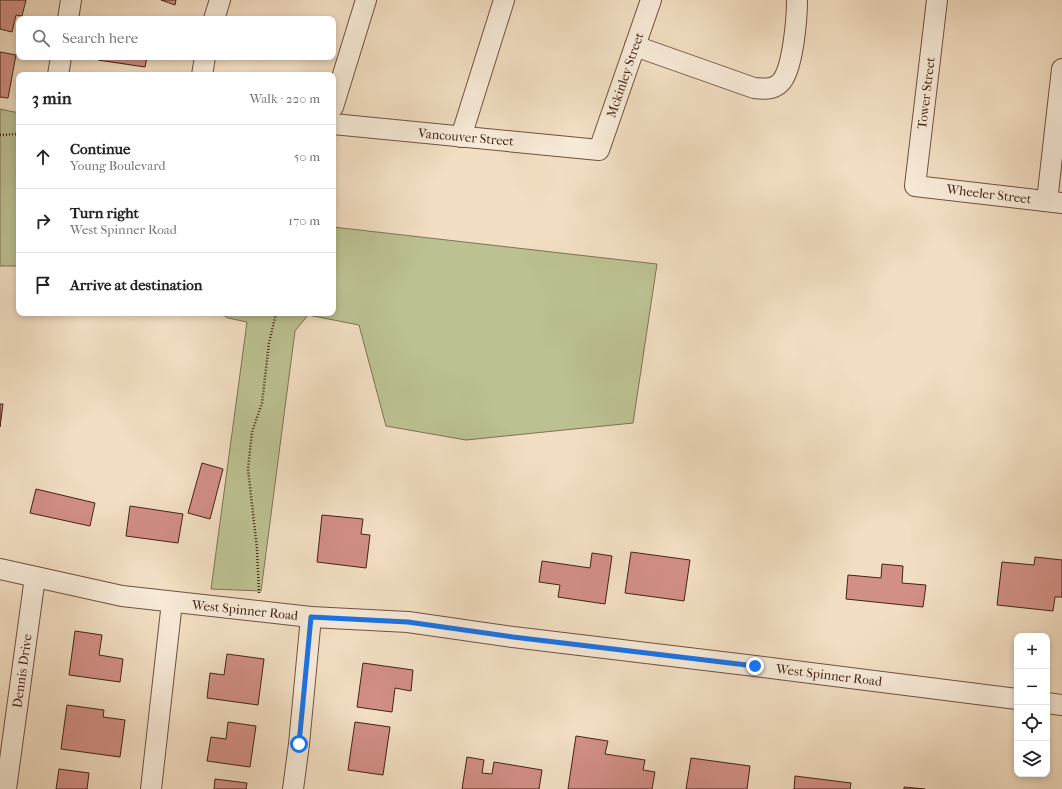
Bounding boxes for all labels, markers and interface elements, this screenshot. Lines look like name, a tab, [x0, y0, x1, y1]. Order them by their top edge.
search box	[16, 16, 336, 60]
icon: search	[30, 27, 52, 49]
text: Search here	[62, 29, 138, 47]
street label: Mckinley Street	[603, 30, 647, 120]
street label: Tower Street	[914, 56, 938, 130]
text: 3 min	[32, 88, 72, 108]
text: Walk · 220 m	[249, 91, 320, 106]
street label: Vancouver Street	[417, 125, 515, 149]
text: Continue	[70, 140, 130, 158]
icon: ahead	[32, 146, 54, 168]
text: 50 m	[294, 149, 320, 164]
text: Young Boulevard	[70, 158, 166, 173]
street label: Wheeler Street	[945, 181, 1033, 207]
text: Turn right	[70, 204, 139, 222]
icon: right	[32, 210, 54, 232]
text: 170 m	[288, 213, 320, 228]
text: West Spinner Road	[70, 222, 177, 237]
icon: arrive	[32, 274, 54, 296]
text: Arrive at destination	[70, 276, 202, 294]
street label: West Spinner Road	[190, 597, 300, 623]
street label: Dennis Drive	[9, 632, 35, 709]
map controls	[1014, 633, 1050, 777]
button: +	[1014, 633, 1050, 669]
route end	[746, 657, 764, 675]
street label: West Spinner Road	[774, 661, 884, 689]
button: −	[1014, 669, 1050, 705]
button: locate	[1014, 705, 1050, 741]
route start	[290, 735, 308, 753]
button: layers	[1014, 741, 1050, 777]

